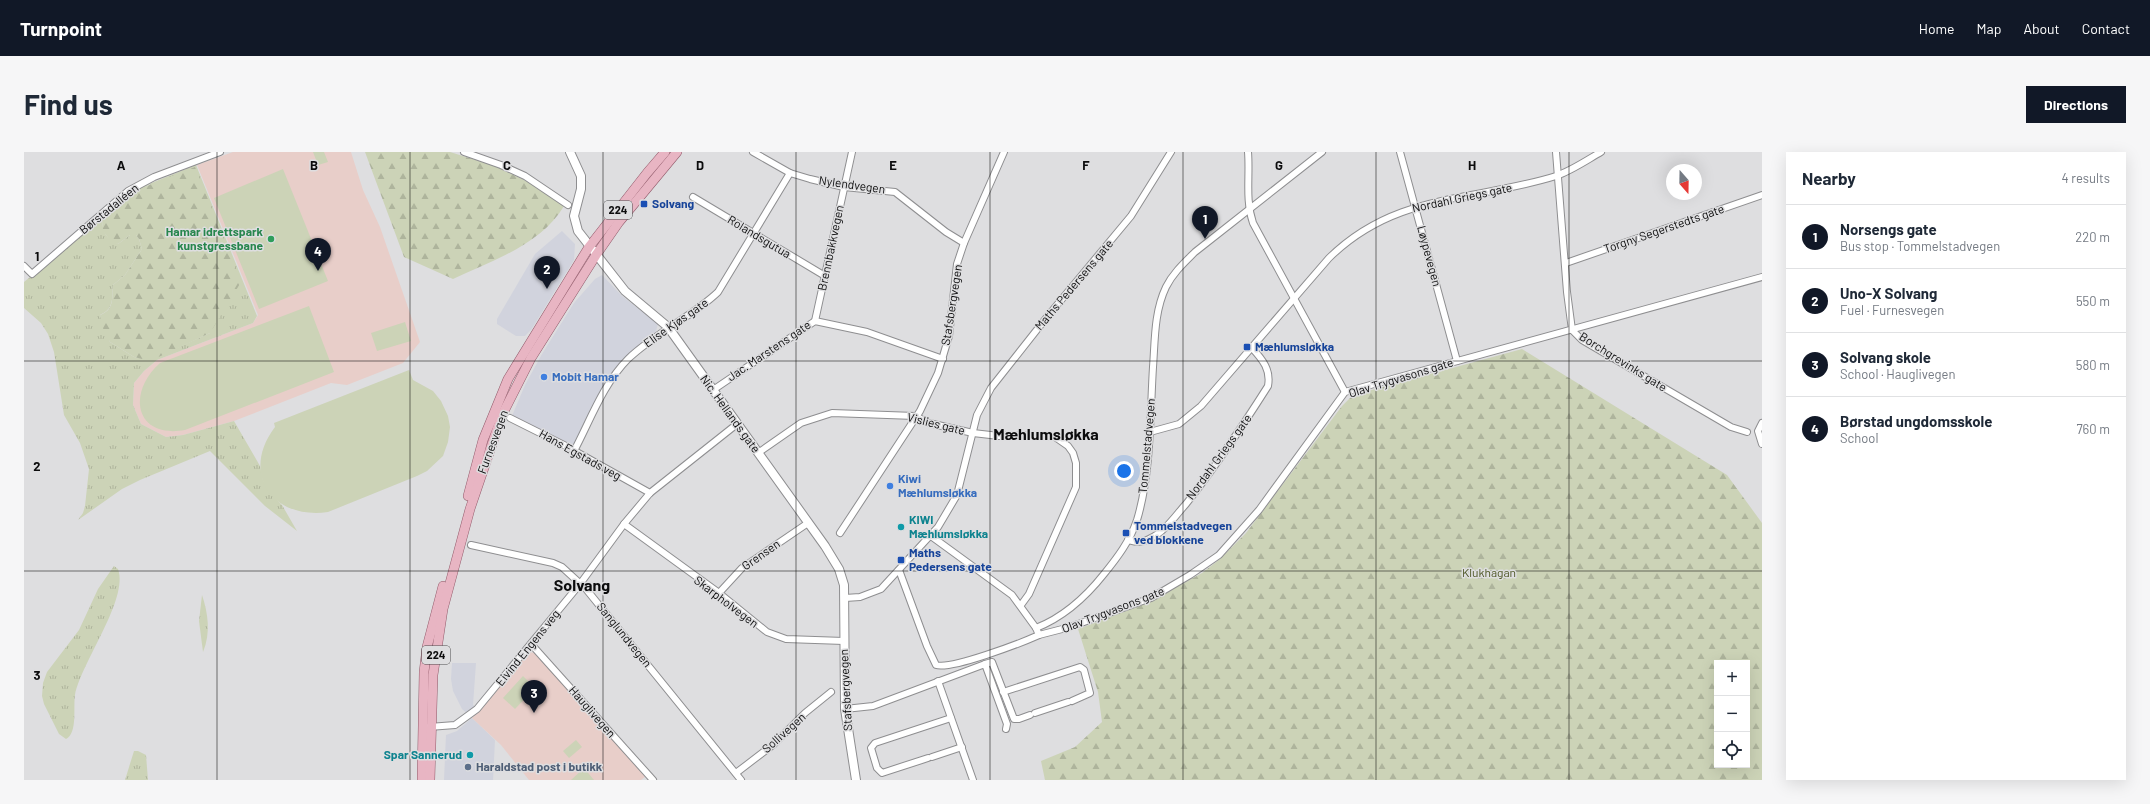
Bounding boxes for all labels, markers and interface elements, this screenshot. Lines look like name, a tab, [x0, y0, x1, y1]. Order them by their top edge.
text: Turnpoint	[20, 17, 102, 40]
text: Home	[1919, 20, 1955, 37]
text: Map	[1977, 20, 2001, 37]
text: About	[2023, 20, 2060, 37]
text: Contact	[2082, 20, 2130, 37]
button: Directions	[2026, 86, 2126, 123]
text: Find us	[24, 87, 113, 121]
text: A	[117, 157, 126, 173]
text: B	[310, 157, 318, 173]
text: C	[503, 157, 511, 173]
text: D	[696, 157, 704, 173]
text: E	[889, 157, 897, 173]
text: F	[1082, 157, 1090, 173]
text: G	[1275, 157, 1283, 173]
text: H	[1468, 157, 1476, 173]
north arrow	[1666, 164, 1702, 200]
text: Nearby	[1802, 168, 1856, 188]
text: 4 results	[2062, 170, 2110, 186]
street label: Nylendvegen	[818, 172, 886, 196]
street label: Børstadalléen	[76, 180, 141, 236]
street label: Nordahl Griegs gate	[1410, 180, 1513, 214]
place label: Solvang	[652, 196, 695, 210]
marker: Solvang	[639, 199, 649, 209]
road number: 224	[604, 201, 632, 219]
street label: Torgny Segerstedts gate	[1602, 201, 1726, 255]
street label: Brennbakkvegen	[814, 204, 846, 292]
pin: 1	[1192, 206, 1218, 239]
street label: Rolandsgutua	[725, 212, 794, 260]
text: Norsengs gate	[1840, 220, 1937, 238]
place label: Hamar idrettspark kunstgressbane	[166, 224, 264, 252]
street label: Løypevegen	[1415, 224, 1445, 288]
text: 1	[1813, 229, 1817, 245]
text: 220 m	[2075, 229, 2110, 245]
marker: Hamar idrettspark kunstgressbane	[266, 234, 276, 244]
street label: Maths Pedersens gate	[1031, 236, 1115, 333]
pin: 4	[305, 238, 331, 271]
text: Bus stop · Tommelstadvegen	[1840, 238, 2000, 254]
text: 1	[35, 248, 39, 264]
pin: 2	[534, 256, 560, 289]
street label: Stafsbergvegen	[938, 263, 964, 346]
text: Uno-X Solvang	[1840, 284, 1937, 302]
text: 2	[1811, 293, 1819, 309]
text: 550 m	[2076, 293, 2110, 309]
street label: Elise Kjøs gate	[640, 295, 710, 350]
text: Fuel · Furnesvegen	[1840, 302, 1944, 318]
street label: Jac. Marstens gate	[724, 317, 813, 383]
street label: Borchgrevinks gate	[1577, 329, 1670, 394]
place label: Mæhlumsløkka	[1255, 339, 1334, 353]
marker: Mæhlumsløkka	[1242, 342, 1252, 352]
text: Solvang skole	[1840, 348, 1931, 366]
street label: Olav Trygvasons gate	[1347, 354, 1455, 400]
text: 3	[1811, 357, 1819, 373]
text: 580 m	[2076, 357, 2110, 373]
text: School · Hauglivegen	[1840, 366, 1956, 382]
place label: Mobit Hamar	[552, 369, 619, 383]
marker: Mobit Hamar	[539, 372, 549, 382]
street label: Nic. Hellands gate	[698, 372, 764, 455]
street label: Tommelstadvegen	[1135, 398, 1157, 494]
street label: Furnesvegen	[474, 408, 510, 475]
street label: Vislies gate	[906, 409, 967, 437]
street label: Nordahl Griegs gate	[1183, 411, 1254, 502]
text: Børstad ungdomsskole	[1840, 412, 1992, 430]
text: 4	[1811, 421, 1819, 437]
text: 760 m	[2076, 421, 2110, 437]
district label: Mæhlumsløkka	[993, 424, 1099, 443]
street label: Hans Egstads veg	[537, 426, 624, 482]
text: School	[1840, 430, 1878, 446]
text: 2	[33, 458, 41, 474]
your location	[1114, 461, 1134, 481]
place label: Kiwi Mæhlumsløkka	[898, 471, 977, 499]
marker: Kiwi Mæhlumsløkka	[885, 481, 895, 491]
place label: KIWI Mæhlumsløkka	[909, 512, 988, 540]
place label: Tommelstadvegen ved blokkene	[1134, 518, 1232, 546]
marker: KIWI Mæhlumsløkka	[896, 522, 906, 532]
marker: Tommelstadvegen ved blokkene	[1121, 528, 1131, 538]
street label: Grensen	[739, 536, 782, 572]
place label: Maths Pedersens gate	[909, 545, 992, 573]
marker: Maths Pedersens gate	[896, 555, 906, 565]
park label: Klukhagan	[1462, 565, 1516, 579]
street label: Skarpholvegen	[692, 572, 762, 630]
district label: Solvang	[554, 575, 610, 594]
street label: Olav Trygvasons gate	[1059, 583, 1166, 635]
street label: Sanglundvegen	[594, 599, 655, 670]
street label: Eivind Engens veg	[492, 606, 562, 688]
road number: 224	[422, 646, 450, 664]
street label: Stafsbergvegen	[836, 649, 854, 731]
map controls	[1714, 660, 1750, 768]
button: +	[1714, 660, 1750, 696]
text: 3	[33, 667, 41, 683]
pin: 3	[521, 680, 547, 713]
street label: Hauglivegen	[567, 683, 619, 740]
button: −	[1714, 696, 1750, 732]
street label: Sollivegen	[759, 709, 808, 755]
button: locate	[1714, 732, 1750, 768]
place label: Spar Sannerud	[384, 747, 462, 761]
marker: Spar Sannerud	[465, 750, 475, 760]
place label: Haraldstad post i butikk	[476, 759, 603, 773]
marker: Haraldstad post i butikk	[463, 762, 473, 772]

